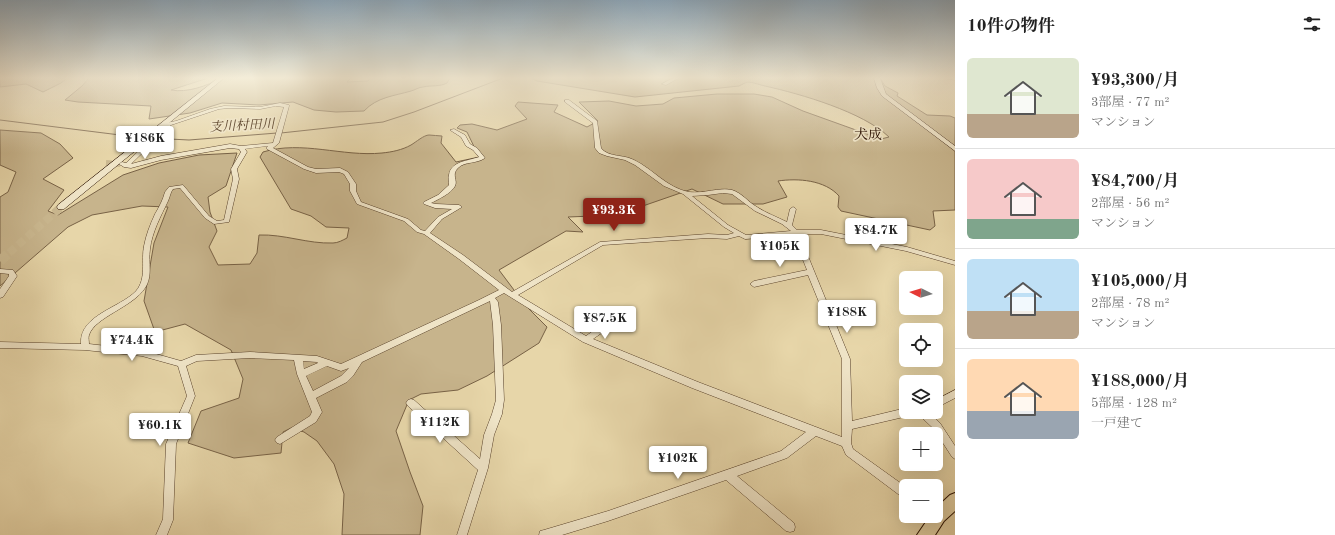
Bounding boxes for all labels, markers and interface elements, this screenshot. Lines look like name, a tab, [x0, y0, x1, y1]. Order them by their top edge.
icon: filters	[1301, 13, 1323, 35]
text: 10件の物件	[967, 18, 1055, 35]
text: ¥93,300/月	[1091, 72, 1180, 89]
icon: home	[999, 74, 1047, 122]
text: 3部屋 · 77 m²	[1091, 96, 1169, 109]
text: マンション	[1091, 116, 1155, 129]
water label: 支川村田川	[209, 117, 277, 134]
pin: ¥186K	[117, 126, 173, 160]
district label: 犬成	[854, 127, 882, 142]
text: ¥186K	[125, 132, 165, 145]
text: ¥84,700/月	[1091, 173, 1180, 190]
icon: home	[999, 175, 1047, 223]
text: 2部屋 · 56 m²	[1091, 197, 1169, 210]
pin: ¥93.3K	[581, 198, 647, 232]
text: ¥93.3K	[592, 204, 636, 217]
text: マンション	[1091, 217, 1155, 230]
pin: ¥84.7K	[843, 218, 909, 252]
text: ¥84.7K	[854, 224, 898, 237]
pin: ¥105K	[752, 234, 808, 268]
text: ¥105K	[760, 240, 800, 253]
north arrow	[899, 271, 943, 315]
map controls	[899, 271, 943, 523]
text: ¥105,000/月	[1091, 273, 1189, 290]
icon: home	[999, 275, 1047, 323]
text: 2部屋 · 78 m²	[1091, 297, 1169, 310]
pin: ¥188K	[819, 300, 875, 334]
pin: ¥87.5K	[572, 306, 638, 340]
text: ¥188K	[827, 306, 867, 319]
text: ¥87.5K	[583, 312, 627, 325]
text: マンション	[1091, 317, 1155, 330]
button: locate	[899, 323, 943, 367]
pin: ¥74.4K	[99, 328, 165, 362]
text: ¥74.4K	[110, 334, 154, 347]
text: ¥188,000/月	[1091, 373, 1189, 390]
button: layers	[899, 375, 943, 419]
icon: home	[999, 375, 1047, 423]
text: 5部屋 · 128 m²	[1091, 397, 1177, 410]
pin: ¥112K	[412, 410, 468, 444]
pin: ¥60.1K	[127, 413, 193, 447]
text: ¥112K	[420, 416, 460, 429]
text: 一戸建て	[1091, 417, 1143, 430]
text: ¥60.1K	[138, 419, 182, 432]
button: +	[899, 427, 943, 471]
pin: ¥102K	[650, 446, 706, 480]
text: ¥102K	[658, 452, 698, 465]
button: −	[899, 479, 943, 523]

